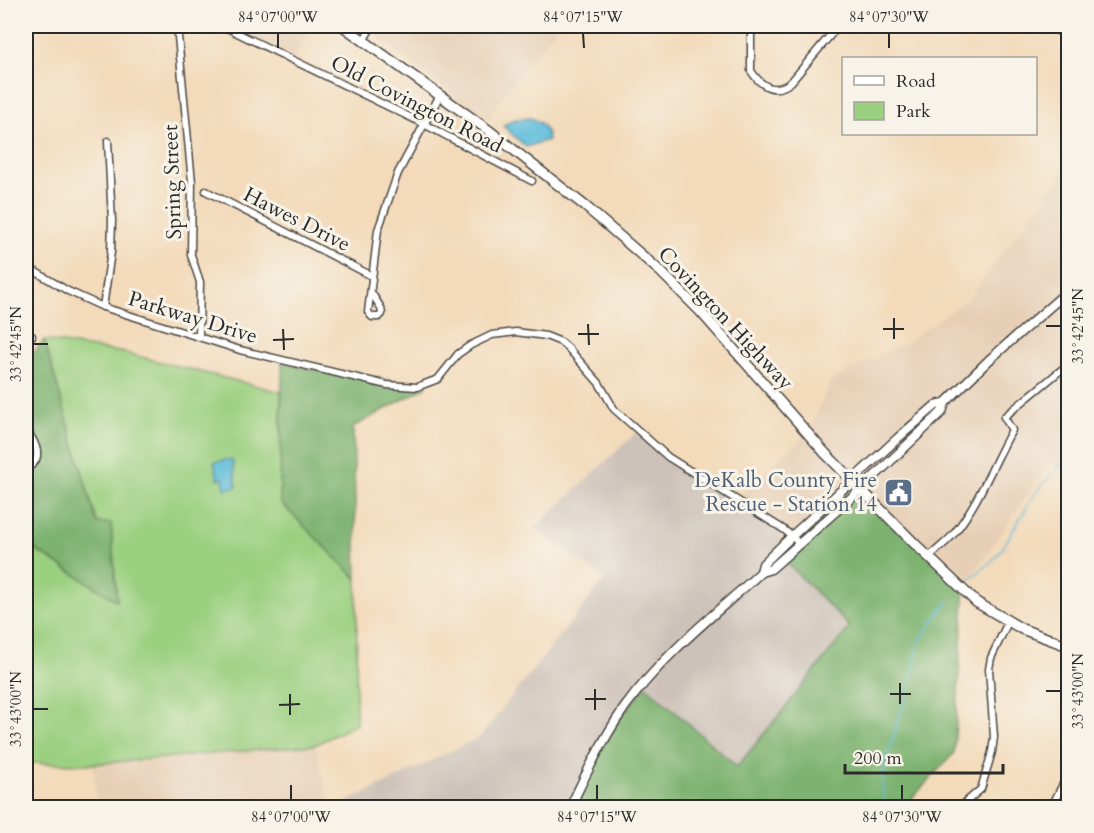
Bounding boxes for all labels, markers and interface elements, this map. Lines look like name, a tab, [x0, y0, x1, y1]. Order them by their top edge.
text: 84°07'00"W	[238, 7, 318, 27]
text: 84°07'15"W	[543, 7, 623, 27]
text: 84°07'30"W	[849, 7, 929, 27]
street label: Old Covington Road	[326, 48, 508, 160]
legend	[842, 57, 1037, 135]
text: Road	[896, 69, 936, 94]
text: Park	[896, 99, 931, 124]
street label: Spring Street	[156, 124, 189, 240]
street label: Hawes Drive	[238, 180, 355, 259]
street label: Covington Highway	[651, 240, 800, 397]
street label: Parkway Drive	[125, 284, 261, 351]
text: 33°42'45"N	[1068, 288, 1088, 364]
text: 33°42'45"N	[6, 306, 26, 382]
place label: DeKalb County Fire Rescue - Station 14	[694, 466, 877, 519]
public building icon: DeKalb County Fire Rescue - Station 14	[882, 476, 914, 508]
text: 33°43'00"N	[1068, 653, 1088, 729]
text: 33°43'00"N	[6, 671, 26, 747]
scale bar	[845, 737, 1002, 775]
text: 200 m	[854, 746, 902, 771]
text: 84°07'00"W	[251, 807, 331, 827]
text: 84°07'15"W	[557, 807, 637, 827]
text: 84°07'30"W	[862, 807, 942, 827]

